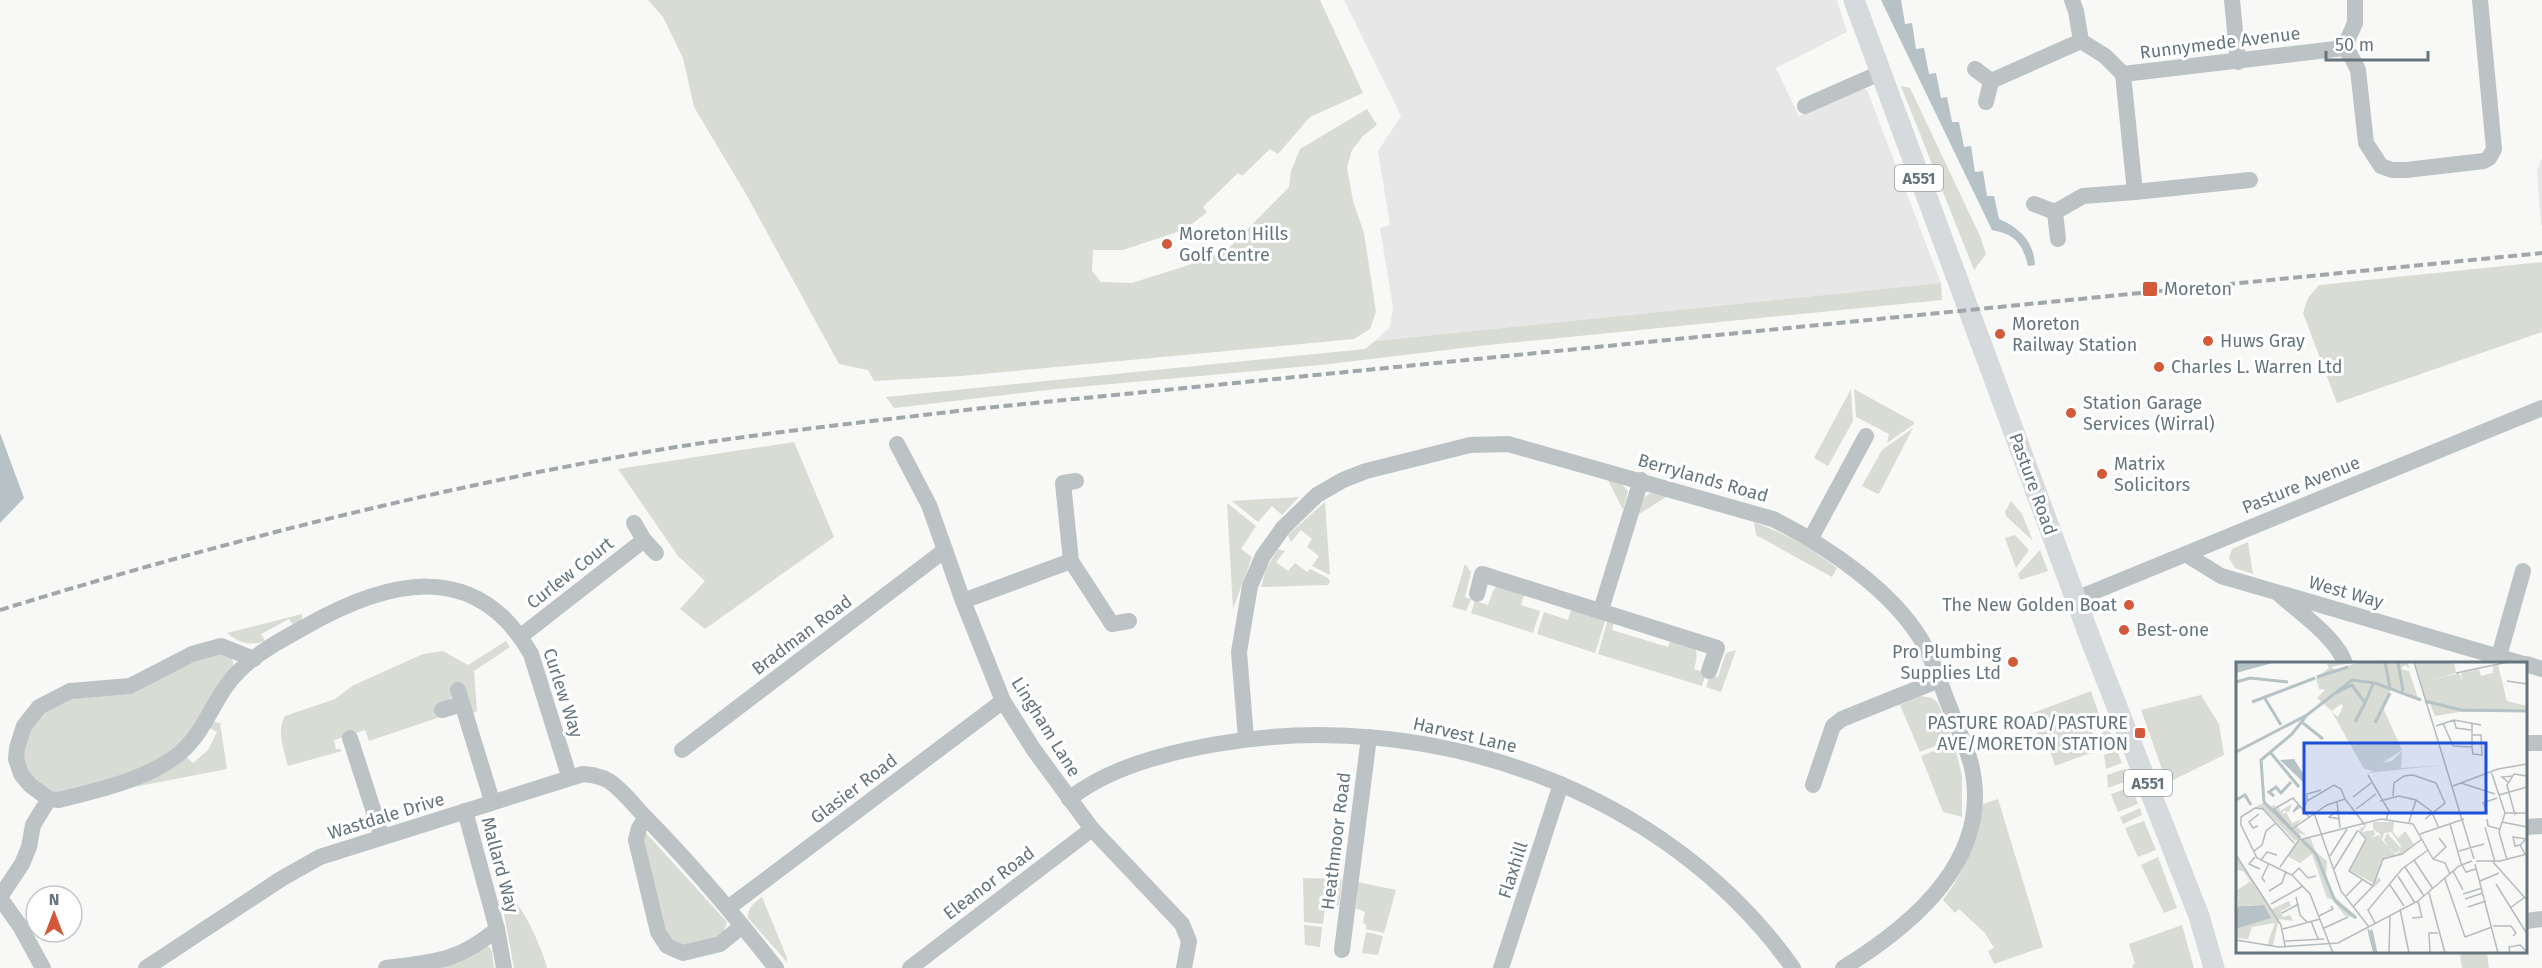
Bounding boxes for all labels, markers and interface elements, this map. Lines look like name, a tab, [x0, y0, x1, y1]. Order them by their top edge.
street label: Runnymede Avenue	[2139, 22, 2301, 64]
scale bar	[2326, 24, 2428, 62]
text: 50 m	[2335, 34, 2374, 56]
road number: A551	[1895, 165, 1943, 191]
place label: Moreton Hills Golf Centre	[1179, 223, 1288, 266]
marker: Moreton Hills Golf Centre	[1160, 237, 1174, 251]
place label: Moreton	[2164, 278, 2232, 300]
marker: Moreton	[2141, 280, 2159, 298]
place label: Moreton Railway Station	[2012, 313, 2137, 356]
marker: Moreton Railway Station	[1993, 327, 2007, 341]
place label: Huws Gray	[2220, 330, 2305, 352]
marker: Huws Gray	[2201, 334, 2215, 348]
place label: Charles L. Warren Ltd	[2171, 356, 2343, 378]
marker: Charles L. Warren Ltd	[2152, 360, 2166, 374]
place label: Station Garage Services (Wirral)	[2083, 392, 2215, 435]
marker: Station Garage Services (Wirral)	[2064, 406, 2078, 420]
street label: Pasture Road	[2004, 430, 2062, 538]
street label: Berrylands Road	[1635, 449, 1771, 507]
street label: Pasture Avenue	[2239, 451, 2363, 519]
place label: Matrix Solicitors	[2114, 453, 2190, 496]
marker: Matrix Solicitors	[2095, 467, 2109, 481]
street label: Curlew Court	[522, 532, 618, 614]
street label: West Way	[2306, 571, 2386, 613]
street label: Bradman Road	[748, 590, 856, 680]
place label: The New Golden Boat	[1942, 594, 2117, 616]
marker: The New Golden Boat	[2122, 598, 2136, 612]
place label: Best-one	[2136, 619, 2209, 641]
marker: Best-one	[2117, 623, 2131, 637]
place label: Pro Plumbing Supplies Ltd	[1892, 641, 2002, 684]
street label: Curlew Way	[538, 646, 588, 741]
marker: Pro Plumbing Supplies Ltd	[2006, 655, 2020, 669]
inset map	[2236, 662, 2527, 953]
street label: Lingham Lane	[1007, 673, 1085, 781]
street label: Harvest Lane	[1411, 712, 1519, 758]
place label: PASTURE ROAD/PASTURE AVE/MORETON STATION	[1927, 712, 2128, 755]
marker: PASTURE ROAD/PASTURE AVE/MORETON STATION	[2133, 726, 2147, 740]
street label: Glasier Road	[806, 749, 902, 829]
road number: A551	[2124, 770, 2172, 796]
street label: Heathmoor Road	[1317, 771, 1355, 911]
street label: Wastdale Drive	[325, 788, 447, 844]
street label: Mallard Way	[477, 815, 523, 916]
street label: Flaxhill	[1493, 839, 1533, 901]
street label: Eleanor Road	[939, 842, 1039, 924]
north arrow	[24, 884, 84, 944]
text: N	[49, 890, 59, 909]

